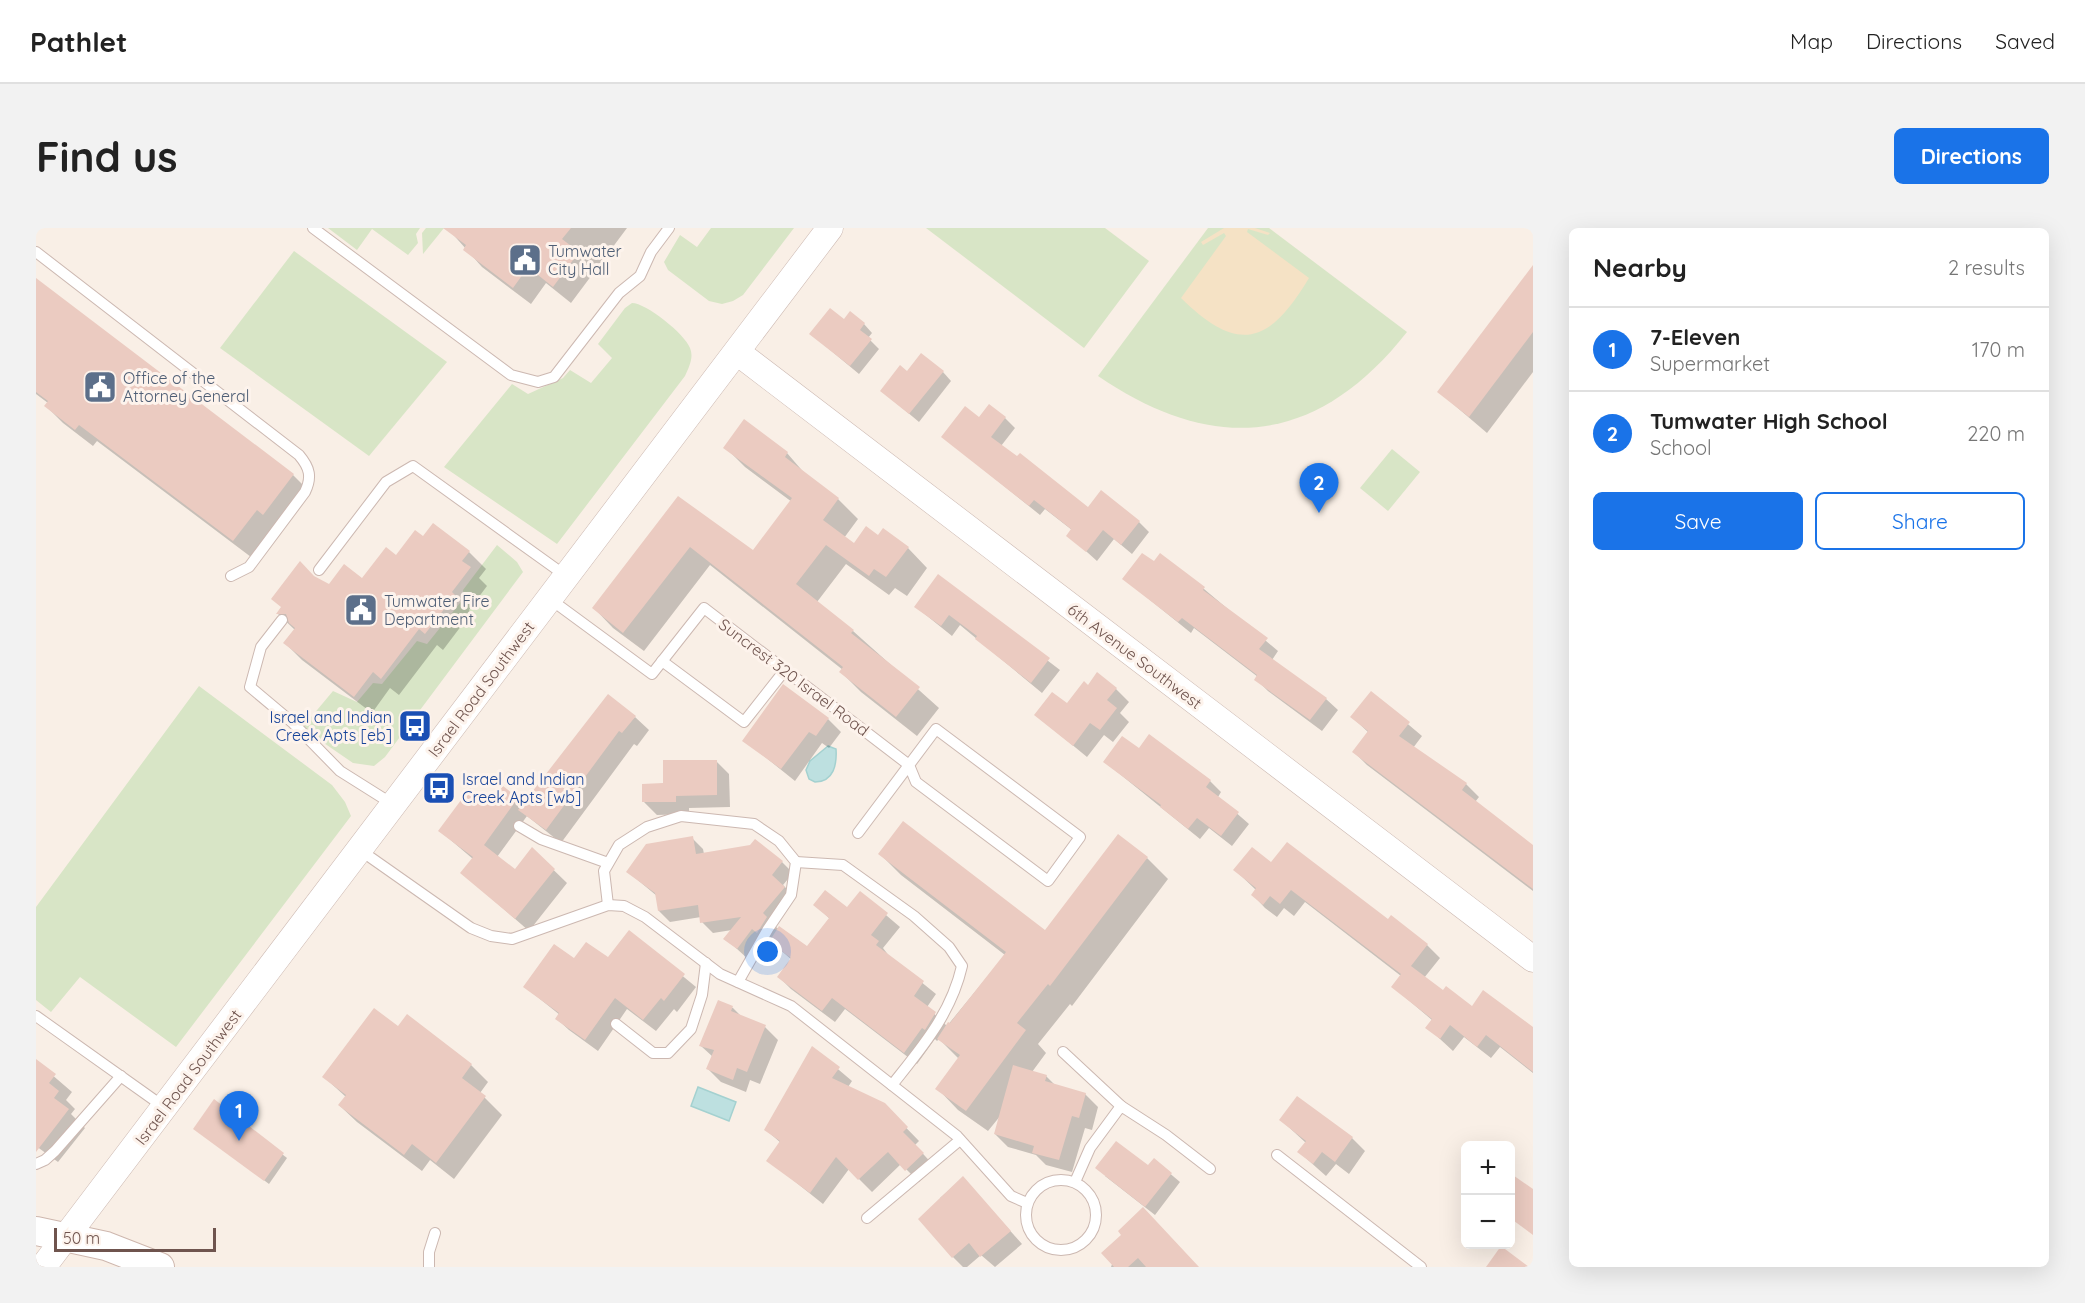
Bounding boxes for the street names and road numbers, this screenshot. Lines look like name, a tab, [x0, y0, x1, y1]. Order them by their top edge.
street label: 6th Avenue Southwest	[1064, 599, 1206, 713]
street label: Suncrest 320 Israel Road	[715, 614, 873, 740]
street label: Israel Road Southwest	[423, 617, 539, 761]
street label: Israel Road Southwest	[130, 1005, 246, 1149]

